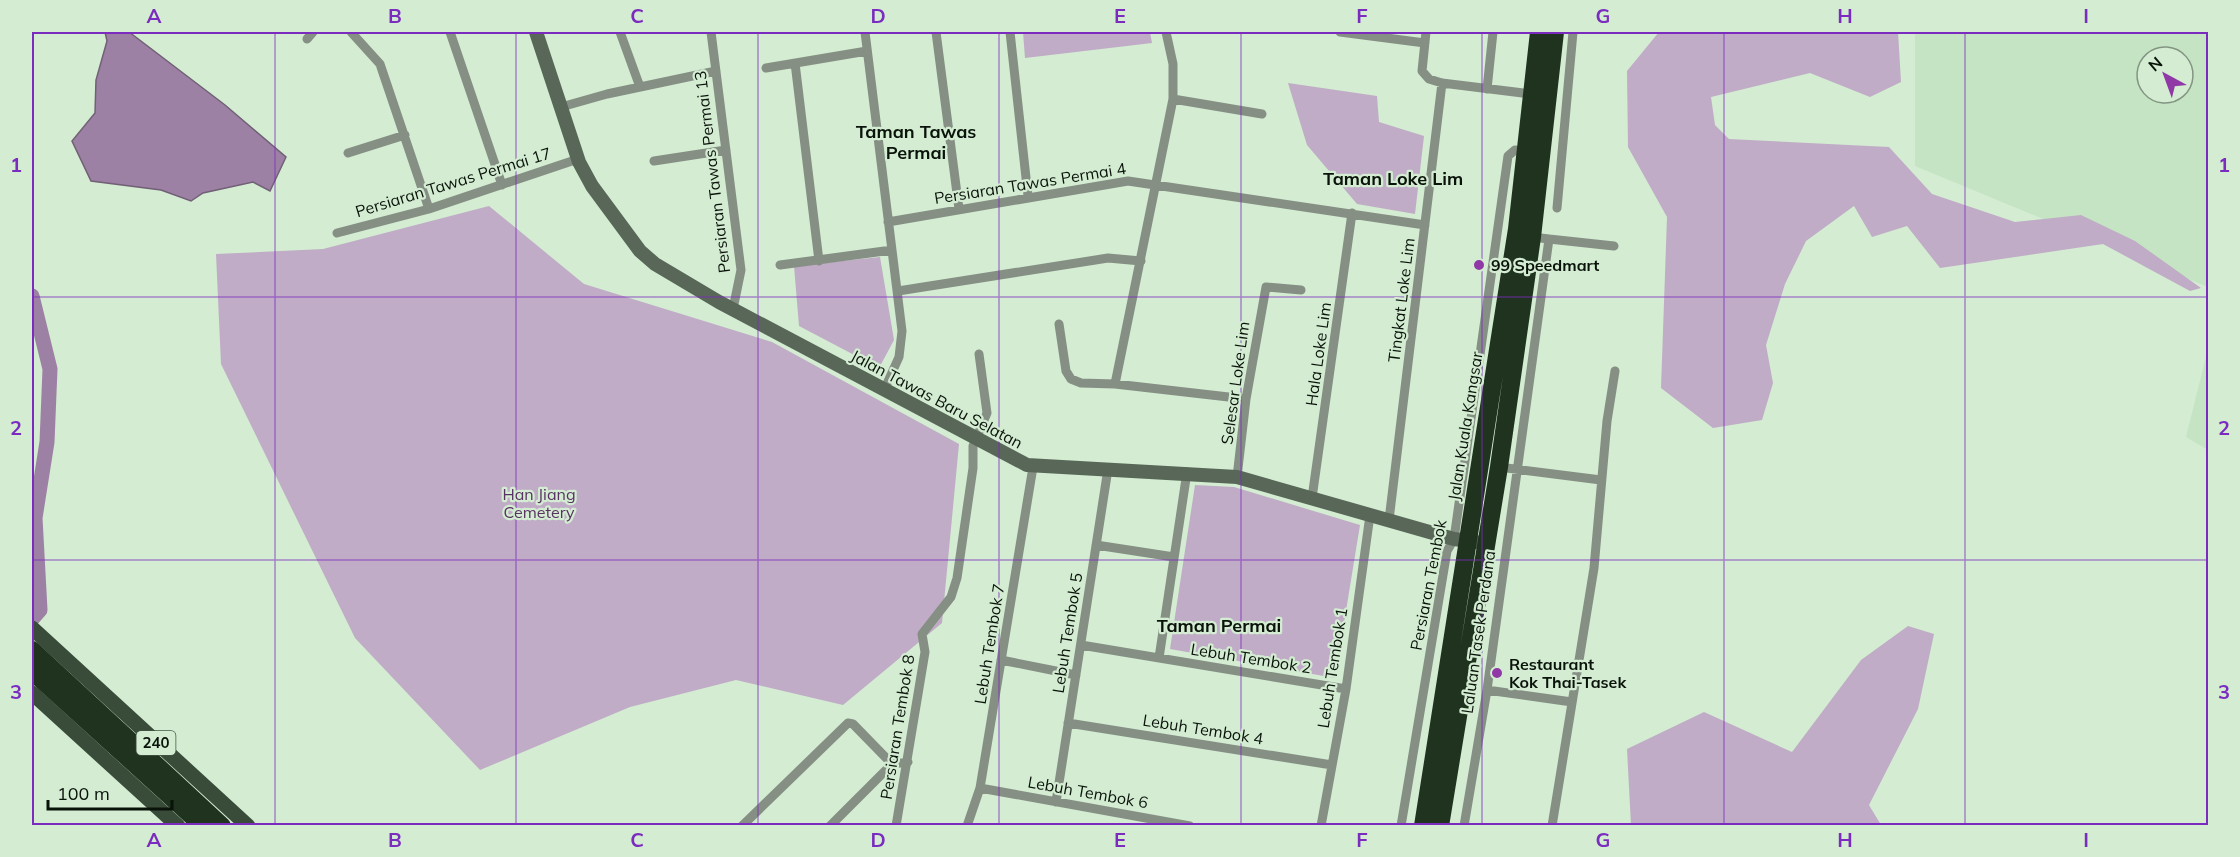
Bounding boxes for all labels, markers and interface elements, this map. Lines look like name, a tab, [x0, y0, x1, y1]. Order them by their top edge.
text: A	[147, 3, 162, 28]
text: B	[388, 3, 402, 28]
text: C	[630, 3, 644, 28]
text: D	[870, 3, 886, 28]
text: E	[1114, 3, 1126, 28]
text: F	[1356, 3, 1368, 28]
text: G	[1596, 3, 1610, 28]
text: H	[1837, 3, 1853, 28]
text: I	[2083, 3, 2089, 28]
north arrow	[2135, 45, 2195, 105]
text: N	[2144, 52, 2166, 75]
street label: Persiaran Tawas Permai 13	[690, 70, 734, 274]
district label: Taman Tawas Permai	[856, 120, 976, 164]
street label: Persiaran Tawas Permai 17	[353, 143, 553, 221]
text: 1	[10, 152, 22, 177]
text: 1	[2218, 152, 2230, 177]
street label: Persiaran Tawas Permai 4	[933, 158, 1128, 208]
district label: Taman Loke Lim	[1323, 167, 1463, 190]
street label: Tingkat Loke Lim	[1383, 237, 1419, 363]
place label: 99 Speedmart	[1491, 255, 1599, 275]
marker: 99 Speedmart	[1472, 258, 1486, 272]
street label: Hala Loke Lim	[1301, 301, 1335, 407]
street label: Selesar Loke Lim	[1216, 320, 1254, 446]
street label: Jalan Tawas Baru Selatan	[848, 345, 1026, 453]
street label: Jalan Kuala Kangsar	[1443, 350, 1487, 502]
text: 2	[10, 415, 22, 440]
text: 2	[2218, 415, 2230, 440]
park label: Han Jiang Cemetery	[502, 484, 576, 522]
street label: Persiaran Tembok	[1406, 517, 1451, 652]
street label: Laluan Tasek Perdana	[1457, 549, 1499, 715]
street label: Lebuh Tembok 5	[1048, 571, 1086, 695]
street label: Lebuh Tembok 7	[970, 582, 1008, 706]
street label: Lebuh Tembok 1	[1313, 606, 1351, 730]
district label: Taman Permai	[1157, 614, 1281, 637]
street label: Lebuh Tembok 2	[1189, 639, 1313, 677]
street label: Persiaran Tembok 8	[876, 653, 918, 801]
place label: Restaurant Kok Thai-Tasek	[1509, 654, 1627, 692]
marker: Restaurant Kok Thai-Tasek	[1490, 666, 1504, 680]
text: 3	[10, 679, 22, 704]
text: 3	[2218, 679, 2230, 704]
street label: Lebuh Tembok 4	[1141, 710, 1265, 748]
road number: 240	[136, 731, 176, 755]
street label: Lebuh Tembok 6	[1026, 772, 1150, 812]
scale bar	[48, 773, 172, 811]
text: 100 m	[57, 782, 110, 805]
text: A	[147, 827, 162, 852]
text: B	[388, 827, 402, 852]
text: C	[630, 827, 644, 852]
text: D	[870, 827, 886, 852]
text: E	[1114, 827, 1126, 852]
text: F	[1356, 827, 1368, 852]
text: G	[1596, 827, 1610, 852]
text: H	[1837, 827, 1853, 852]
text: I	[2083, 827, 2089, 852]

